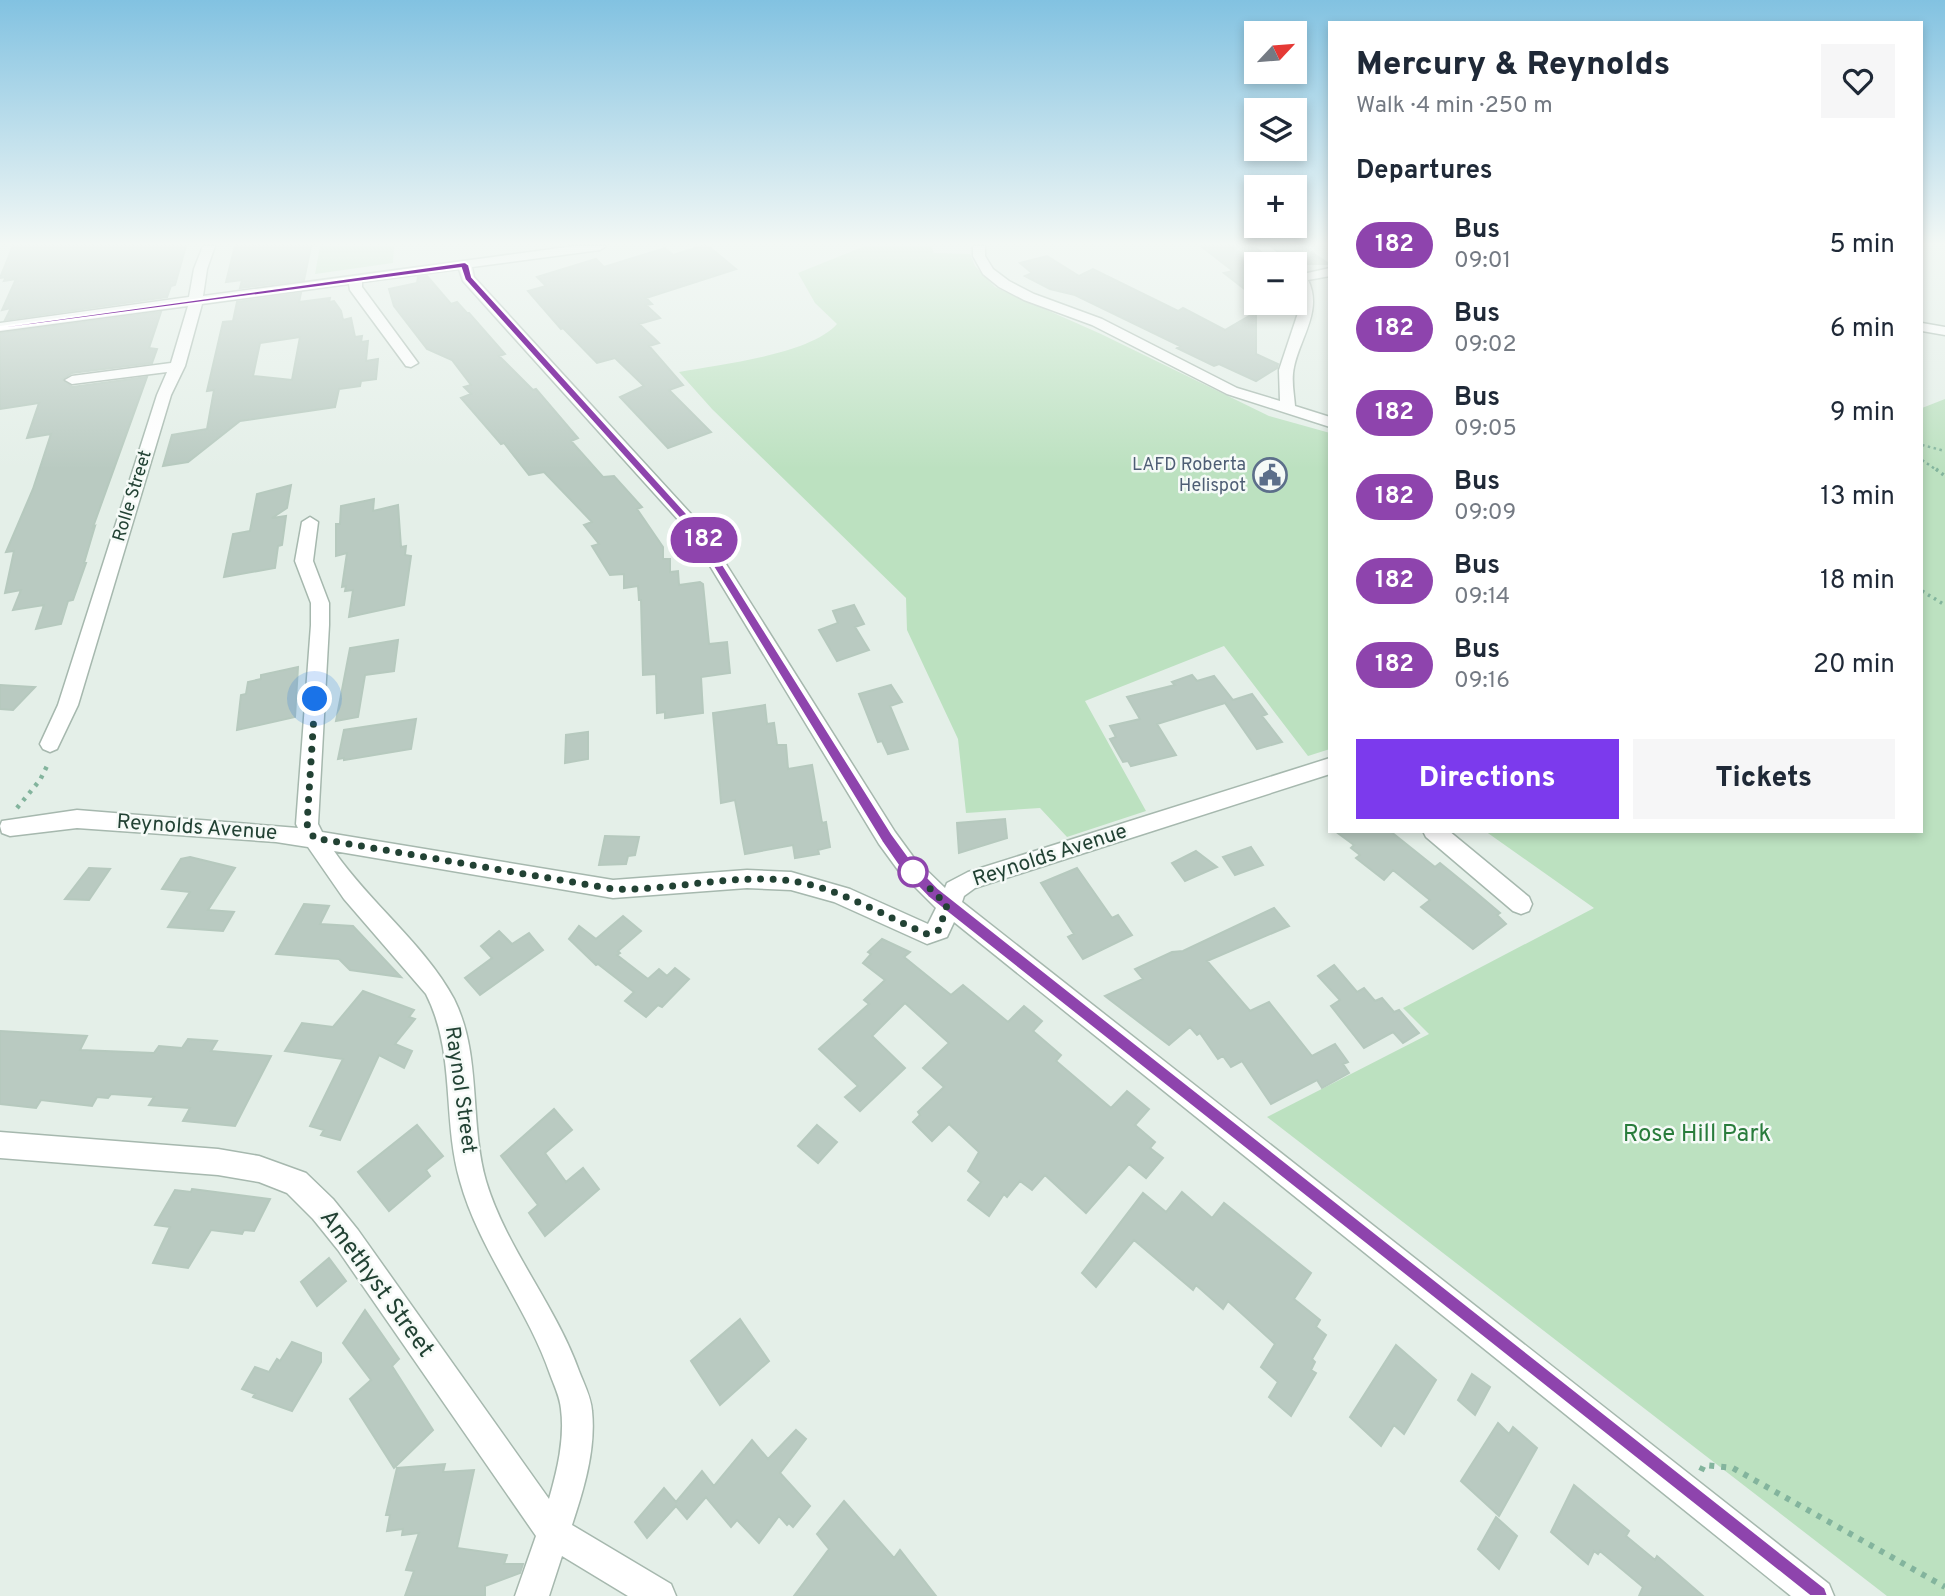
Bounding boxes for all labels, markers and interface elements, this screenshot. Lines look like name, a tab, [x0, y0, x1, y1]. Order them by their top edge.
north arrow	[1244, 21, 1307, 84]
map controls	[1244, 21, 1307, 315]
button: heart	[1821, 44, 1895, 118]
text: Mercury & Reynolds	[1356, 45, 1670, 87]
text: Walk · 4 min · 250 m	[1356, 92, 1553, 121]
button: layers	[1244, 98, 1307, 161]
text: Departures	[1356, 155, 1493, 188]
button: +	[1244, 175, 1307, 238]
text: Bus	[1454, 214, 1500, 247]
text: 5 min	[1829, 229, 1895, 262]
text: 182	[1375, 230, 1414, 260]
text: 09:01	[1454, 247, 1511, 276]
button: −	[1244, 252, 1307, 315]
text: Bus	[1454, 298, 1500, 331]
text: 6 min	[1830, 313, 1895, 346]
text: 182	[1375, 314, 1414, 344]
text: 09:02	[1454, 331, 1517, 360]
text: Bus	[1454, 382, 1500, 415]
text: 9 min	[1830, 397, 1895, 430]
text: 182	[1375, 398, 1414, 428]
text: 09:05	[1454, 415, 1517, 444]
street label: Rolle Street	[108, 447, 158, 545]
place label: LAFD Roberta Helispot	[1132, 454, 1246, 498]
public building icon: LAFD Roberta Helispot	[1251, 456, 1289, 494]
text: Bus	[1454, 466, 1500, 499]
text: 13 min	[1820, 481, 1895, 514]
text: 182	[1375, 482, 1414, 512]
text: 09:09	[1454, 499, 1516, 528]
line badge: 182	[664, 517, 744, 563]
text: 182	[685, 525, 723, 555]
text: Bus	[1454, 550, 1500, 583]
text: 18 min	[1820, 565, 1895, 598]
text: 182	[1375, 566, 1414, 596]
text: 09:14	[1454, 583, 1510, 612]
text: Bus	[1454, 634, 1500, 667]
text: 20 min	[1813, 649, 1895, 682]
text: 182	[1375, 650, 1414, 680]
text: 09:16	[1454, 667, 1510, 696]
your location	[297, 681, 332, 716]
button: Directions	[1356, 739, 1619, 819]
button: Tickets	[1633, 739, 1895, 819]
street label: Reynolds Avenue	[116, 809, 278, 847]
street label: Reynolds Avenue	[969, 818, 1131, 894]
unlabelled marker	[898, 857, 928, 887]
street label: Raynol Street	[438, 1025, 482, 1155]
park label: Rose Hill Park	[1623, 1120, 1771, 1150]
street label: Amethyst Street	[312, 1204, 440, 1364]

